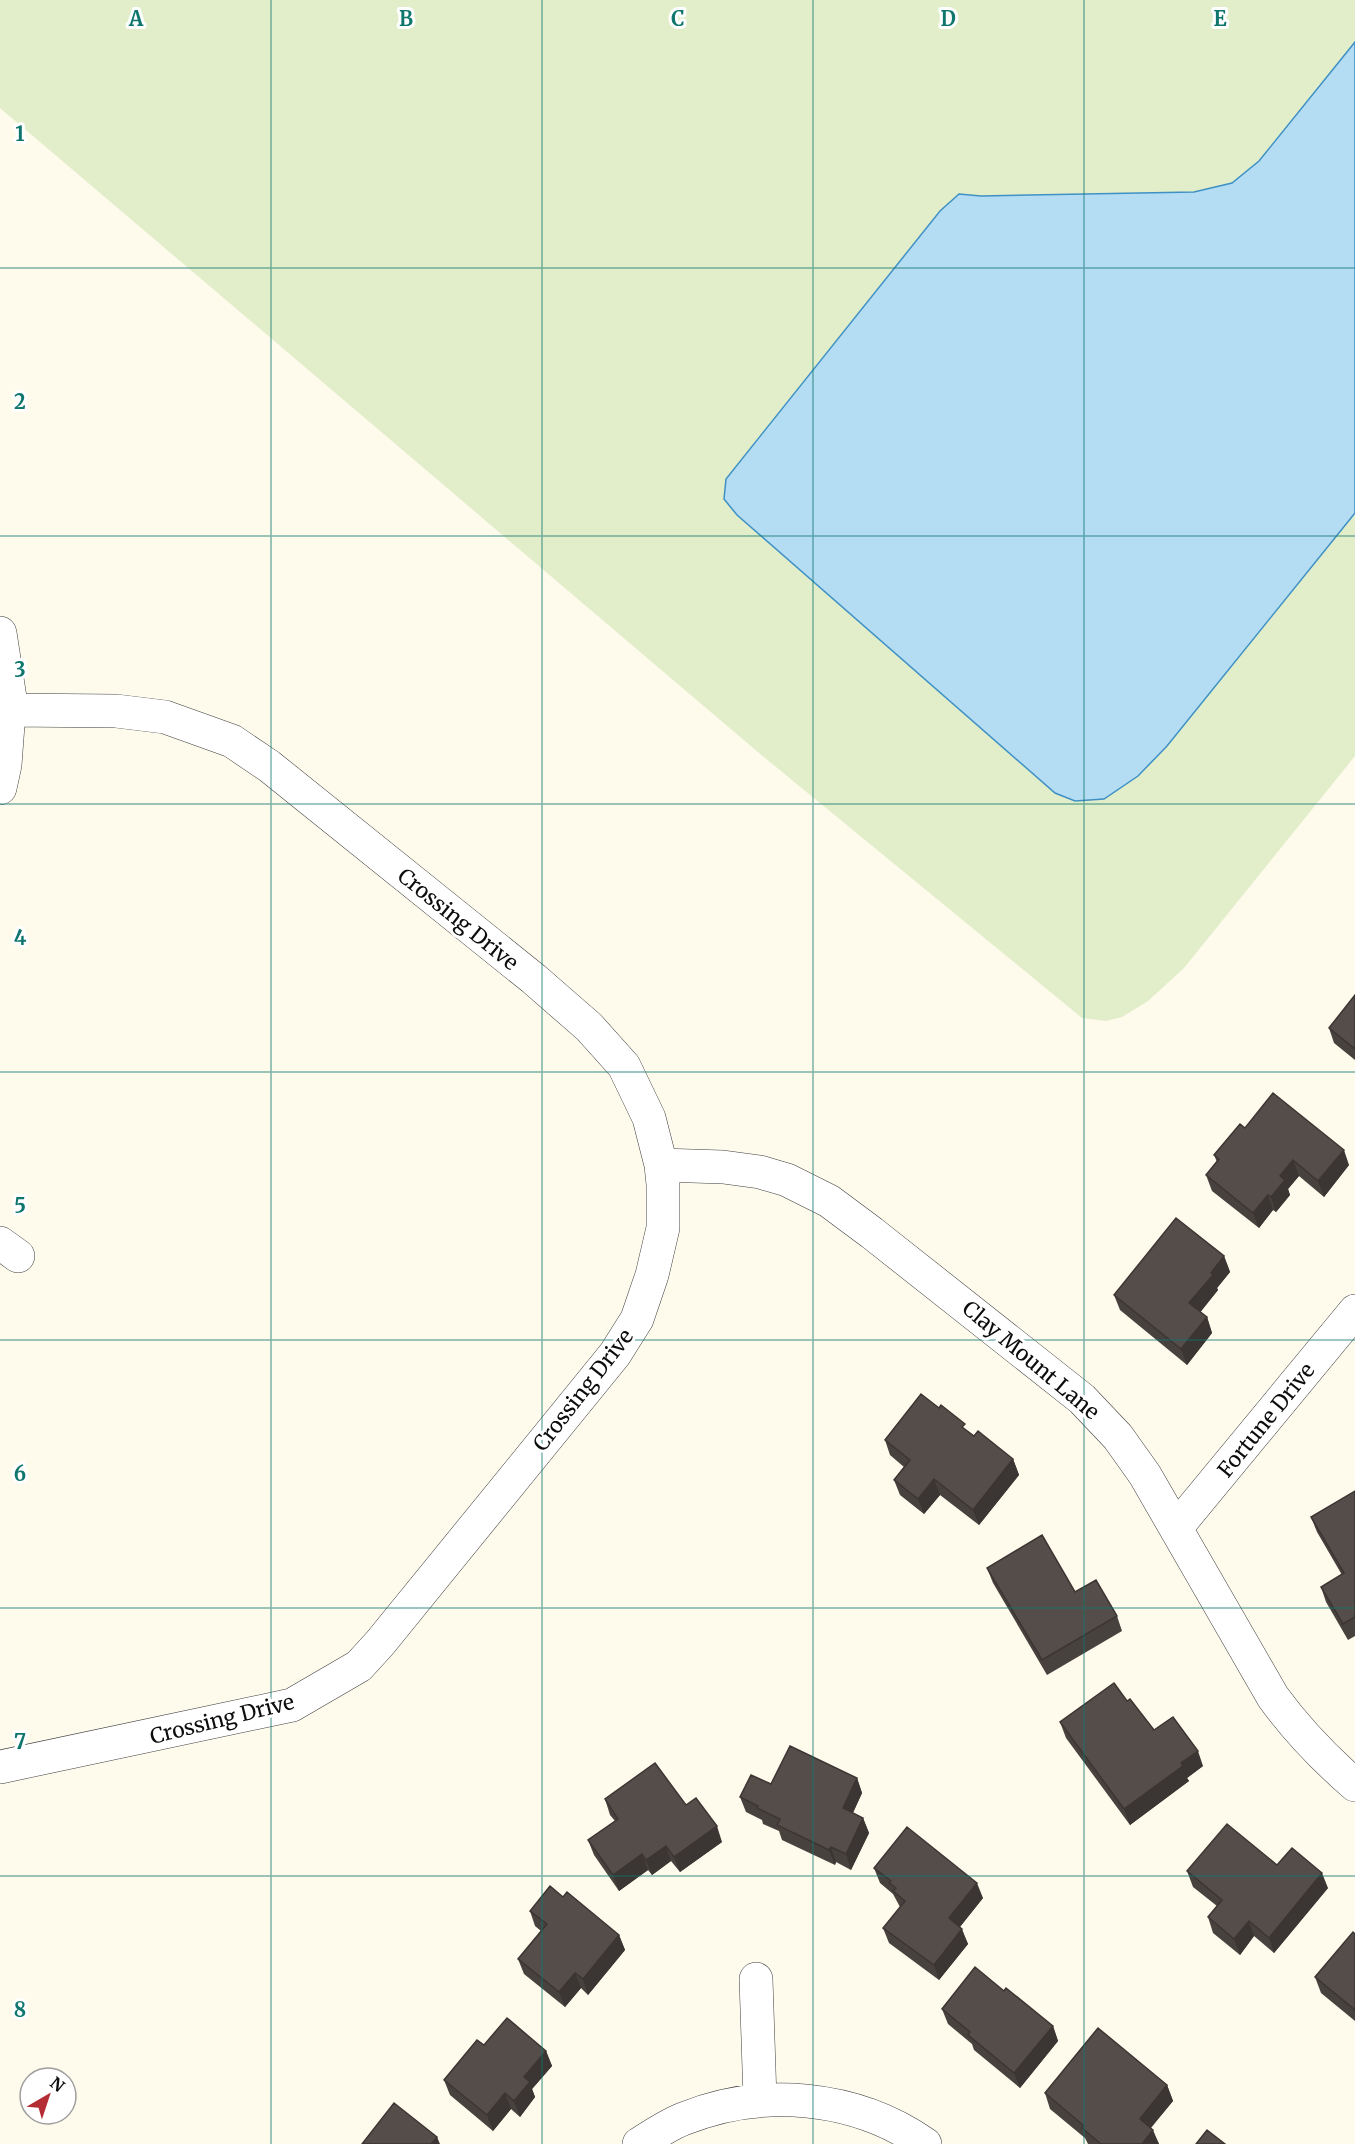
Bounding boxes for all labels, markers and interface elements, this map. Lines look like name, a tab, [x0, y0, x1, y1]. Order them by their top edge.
text: A	[128, 6, 144, 31]
text: B	[399, 6, 413, 31]
text: C	[671, 6, 685, 31]
text: D	[940, 6, 956, 31]
text: E	[1213, 6, 1227, 31]
text: 1	[15, 121, 25, 146]
text: 2	[14, 389, 26, 414]
text: 3	[14, 657, 26, 682]
street label: Crossing Drive	[392, 862, 524, 976]
text: 4	[14, 925, 27, 950]
text: 5	[14, 1193, 26, 1218]
street label: Clay Mount Lane	[957, 1295, 1105, 1425]
street label: Crossing Drive	[527, 1323, 639, 1456]
street label: Fortune Drive	[1212, 1357, 1320, 1483]
text: 6	[14, 1461, 26, 1486]
street label: Crossing Drive	[147, 1688, 297, 1750]
text: 7	[14, 1729, 26, 1754]
text: 8	[14, 1997, 26, 2022]
north arrow	[18, 2066, 78, 2126]
text: N	[46, 2073, 69, 2096]

